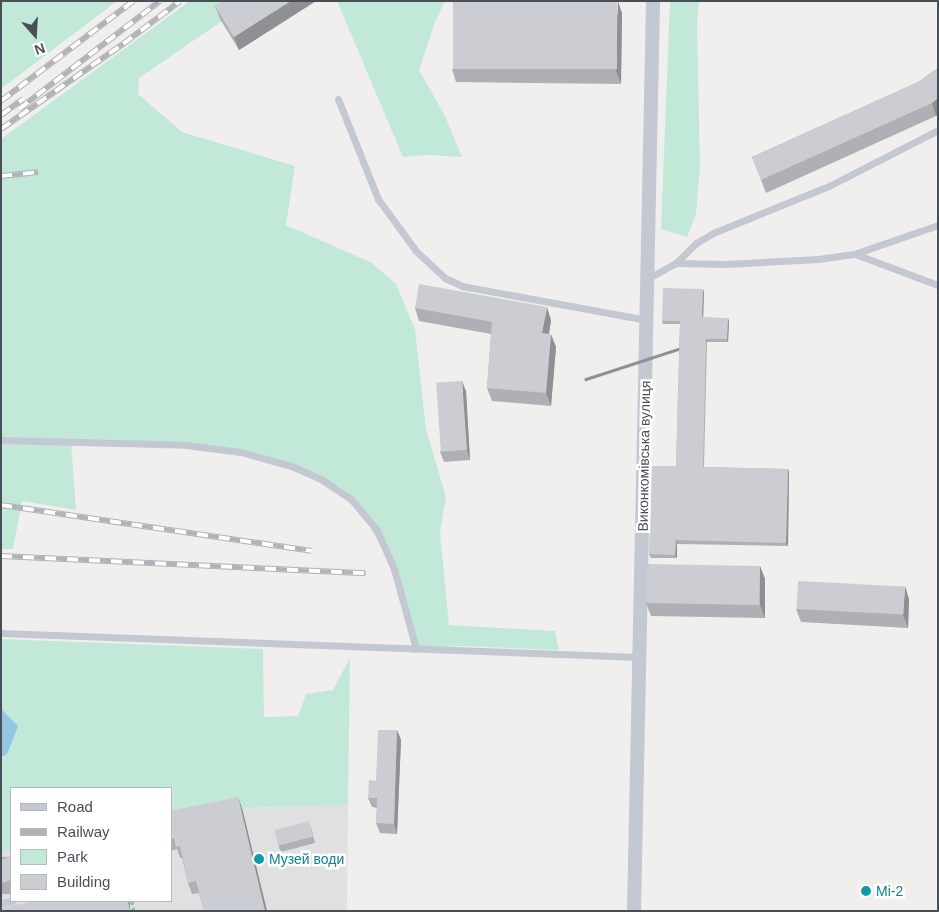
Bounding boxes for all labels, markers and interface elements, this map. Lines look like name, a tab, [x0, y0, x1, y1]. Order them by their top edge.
north arrow	[10, 10, 60, 60]
text: N	[32, 40, 47, 58]
street label: Виконкомівська вулиця	[634, 380, 654, 532]
legend	[10, 787, 172, 902]
text: Road	[57, 798, 93, 815]
text: Railway	[57, 823, 110, 840]
text: Park	[57, 848, 88, 865]
place label: Музей води	[269, 851, 344, 867]
marker: Музей води	[253, 853, 265, 865]
text: Building	[57, 873, 110, 890]
place label: Мі-2	[876, 883, 903, 899]
marker: Мі-2	[860, 885, 872, 897]

